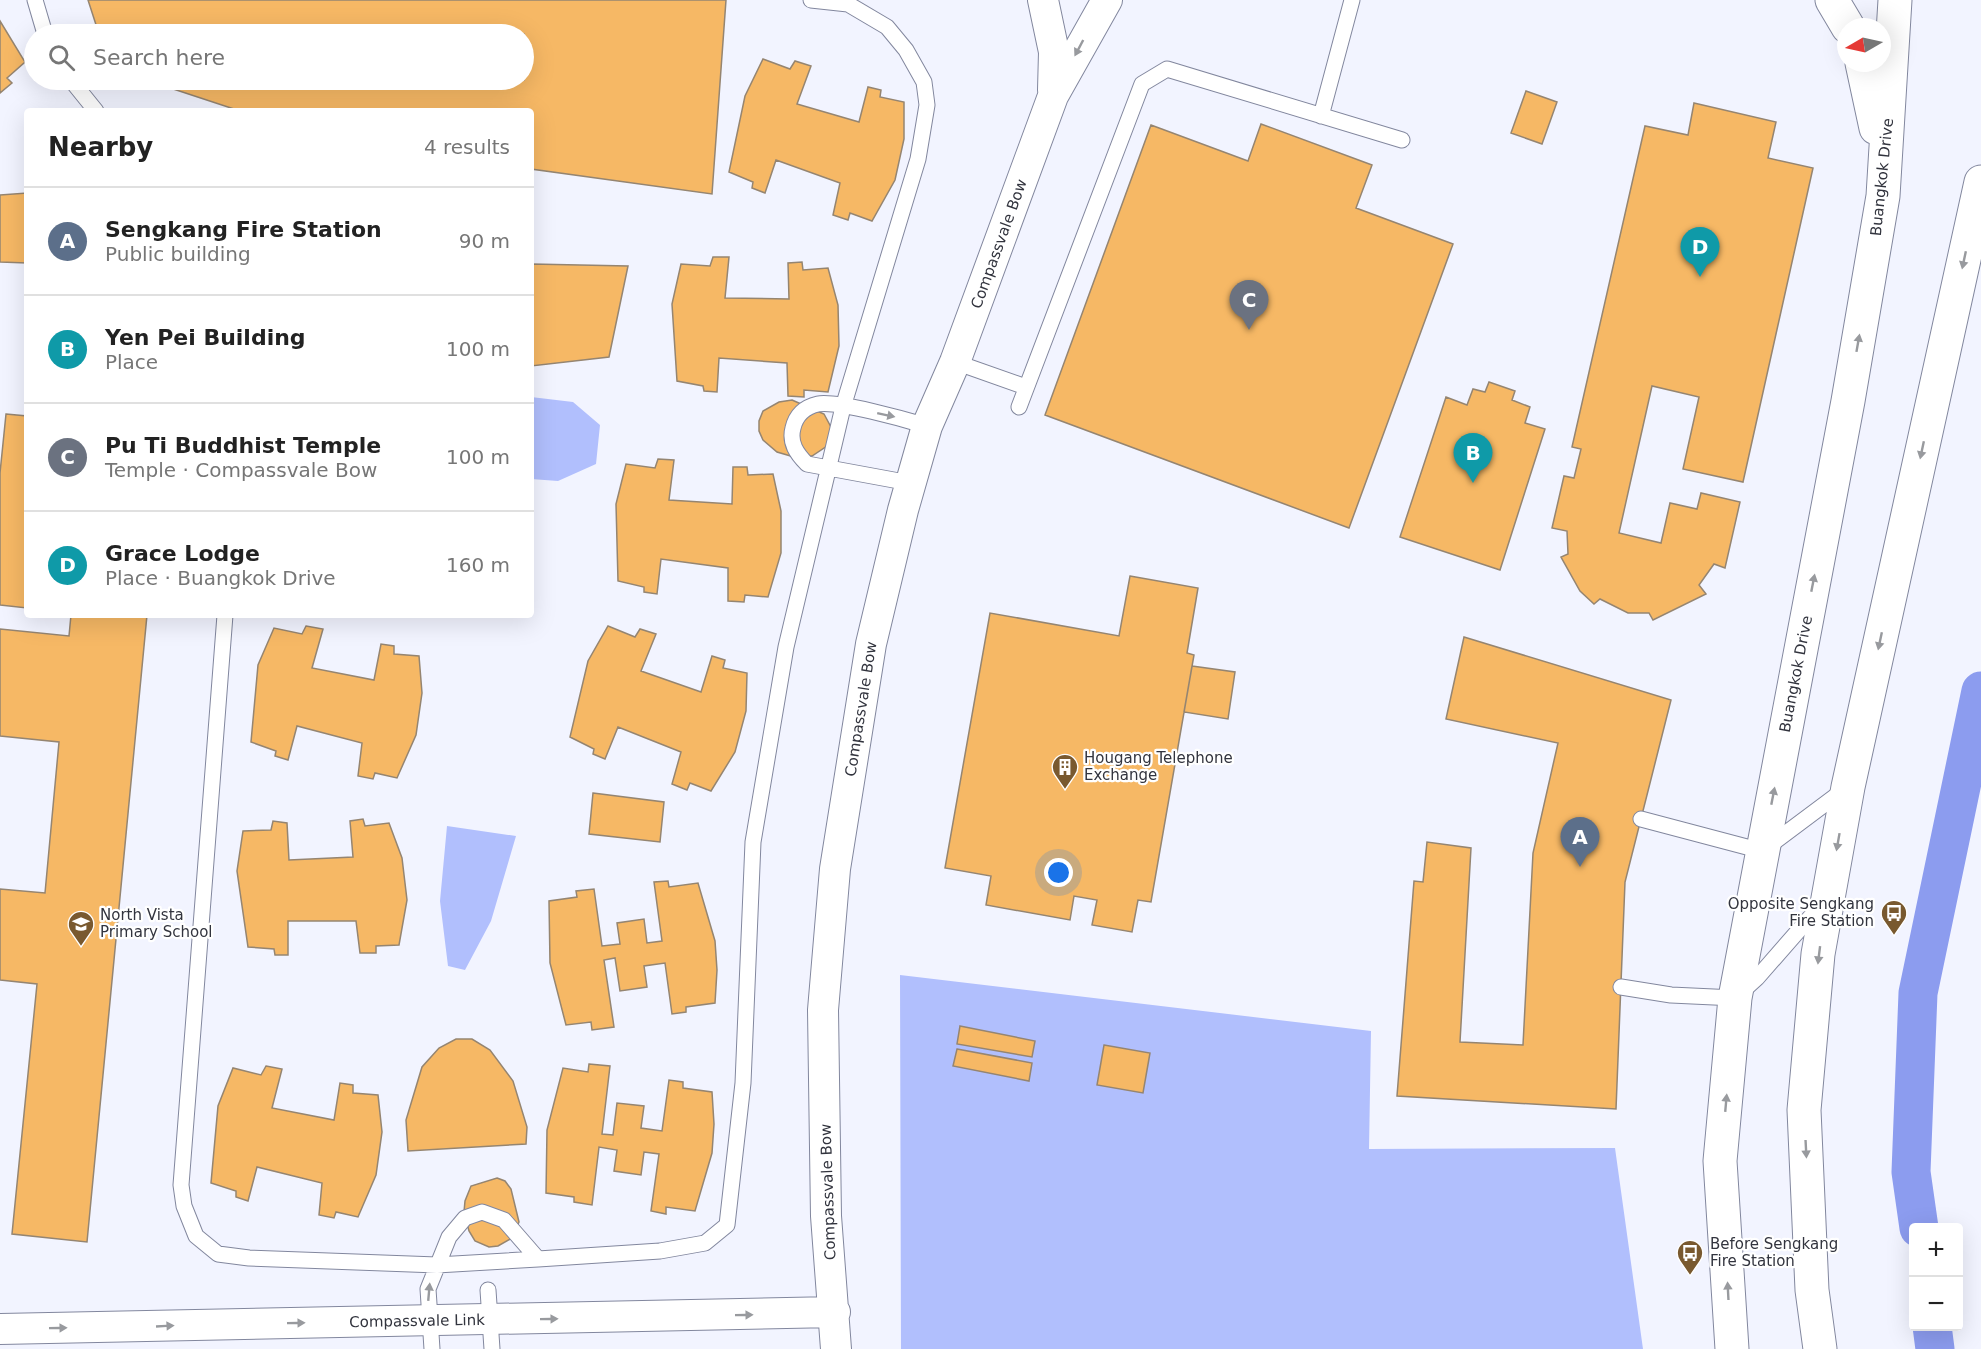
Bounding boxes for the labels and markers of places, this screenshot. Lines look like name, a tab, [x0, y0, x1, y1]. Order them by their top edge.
pin: D	[1680, 228, 1720, 277]
pin: C	[1230, 280, 1268, 330]
pin: B	[1454, 434, 1492, 483]
place label: Hougang Telephone Exchange	[1084, 749, 1233, 784]
building icon: Hougang Telephone Exchange	[1050, 752, 1080, 790]
pin: A	[1560, 818, 1600, 867]
place label: Opposite Sengkang Fire Station	[1728, 895, 1874, 930]
bus stop icon: Opposite Sengkang Fire Station	[1879, 898, 1909, 936]
place label: North Vista Primary School	[100, 906, 213, 941]
school or university icon: North Vista Primary School	[66, 909, 96, 947]
place label: Before Sengkang Fire Station	[1710, 1235, 1838, 1270]
bus stop icon: Before Sengkang Fire Station	[1675, 1238, 1705, 1276]

